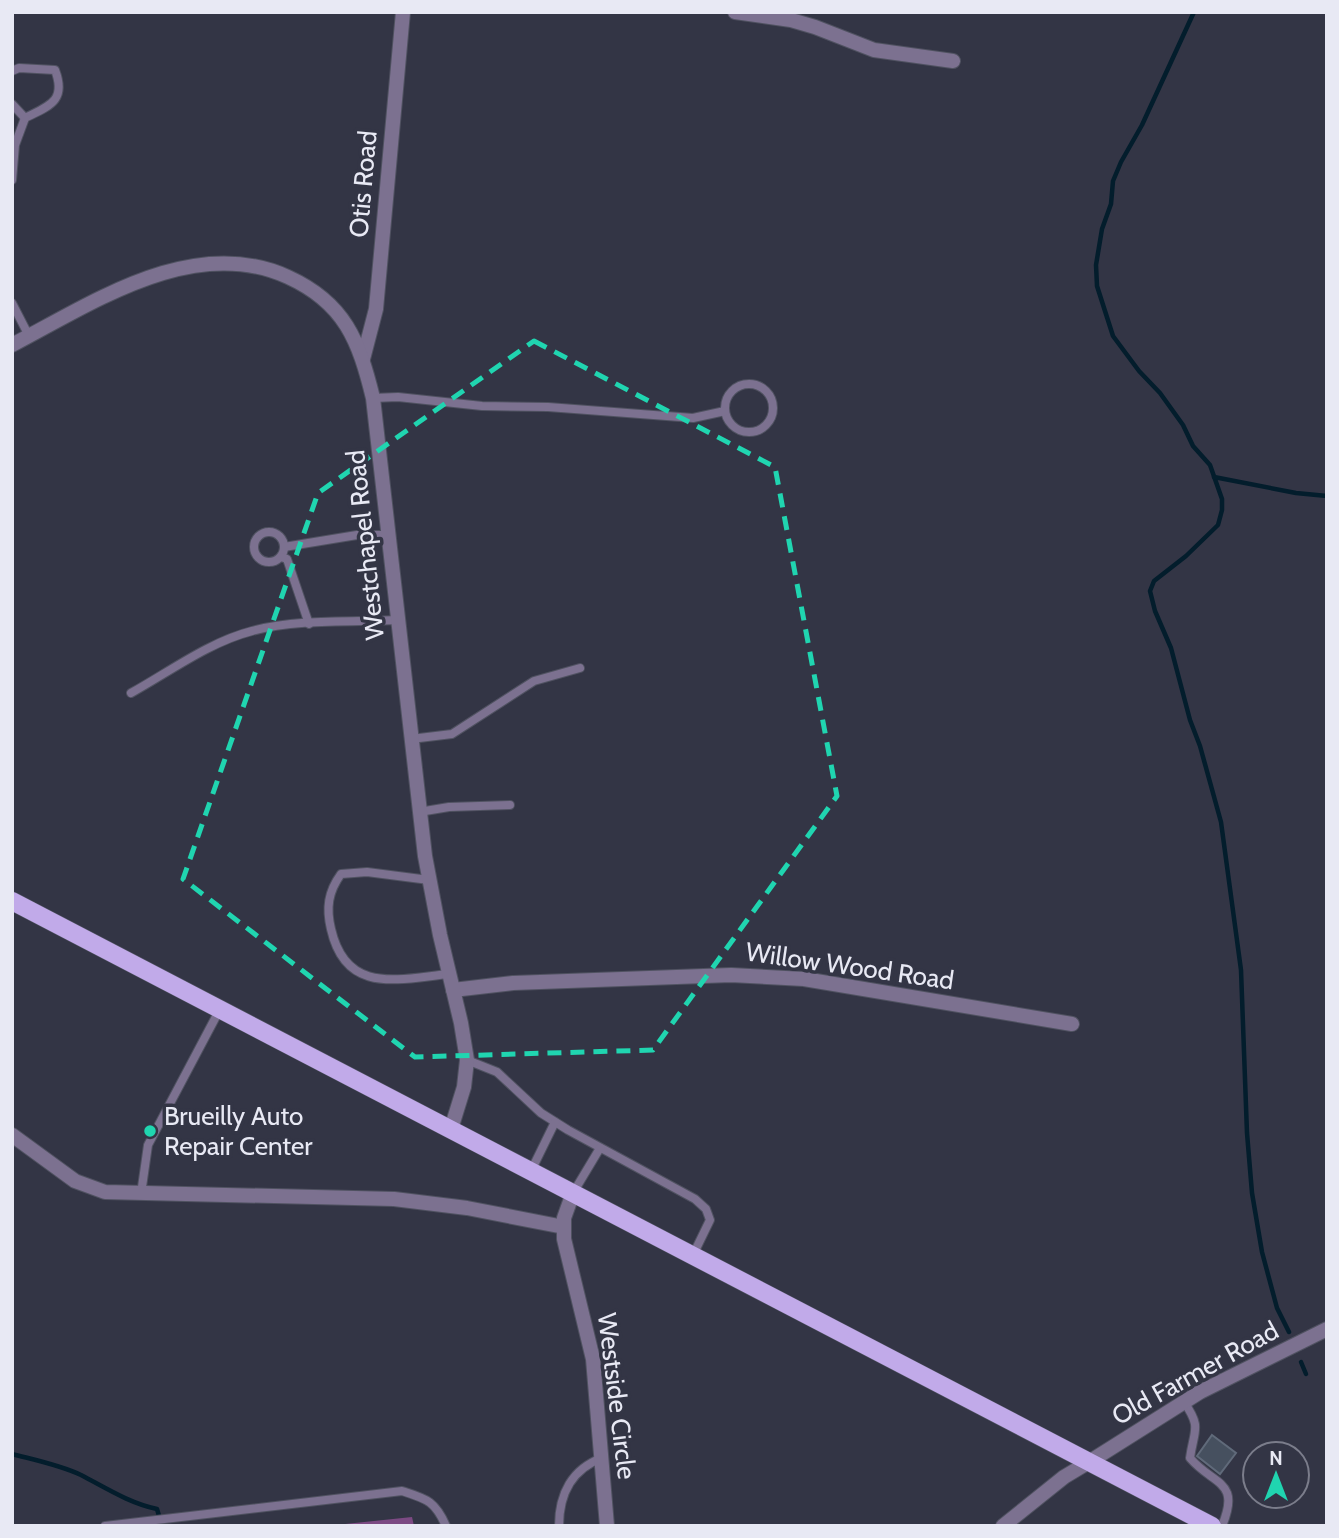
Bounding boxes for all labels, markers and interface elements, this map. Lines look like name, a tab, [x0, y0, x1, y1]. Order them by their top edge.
street label: Otis Road	[342, 129, 384, 239]
street label: Westchapel Road	[339, 448, 391, 642]
street label: Willow Wood Road	[744, 936, 956, 996]
place label: Brueilly Auto Repair Center	[164, 1100, 313, 1162]
marker: Brueilly Auto Repair Center	[142, 1123, 158, 1139]
street label: Westside Circle	[591, 1311, 643, 1481]
street label: Old Farmer Road	[1106, 1314, 1284, 1432]
north arrow	[1241, 1440, 1311, 1510]
text: N	[1269, 1447, 1283, 1470]

